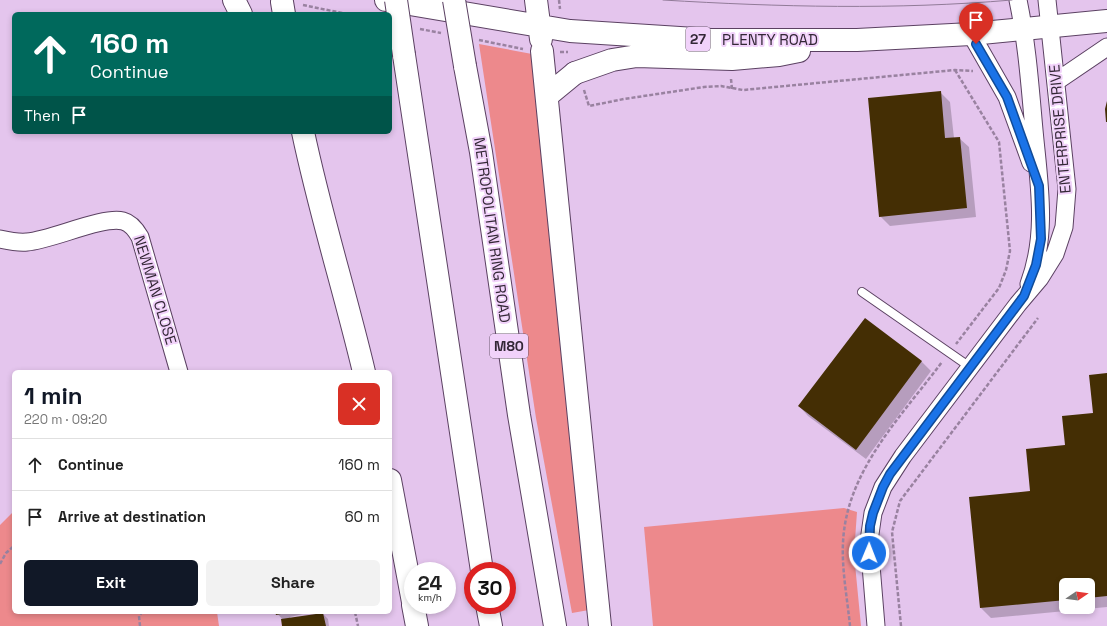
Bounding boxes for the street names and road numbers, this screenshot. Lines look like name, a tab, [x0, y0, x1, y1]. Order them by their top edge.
road number: 27	[686, 27, 710, 51]
street label: PLENTY ROAD	[722, 30, 818, 49]
street label: ENTERPRISE DRIVE	[1044, 64, 1075, 194]
street label: METROPOLITAN RING ROAD	[470, 136, 515, 324]
street label: NEWMAN CLOSE	[130, 233, 181, 347]
road number: M80	[490, 334, 528, 358]

